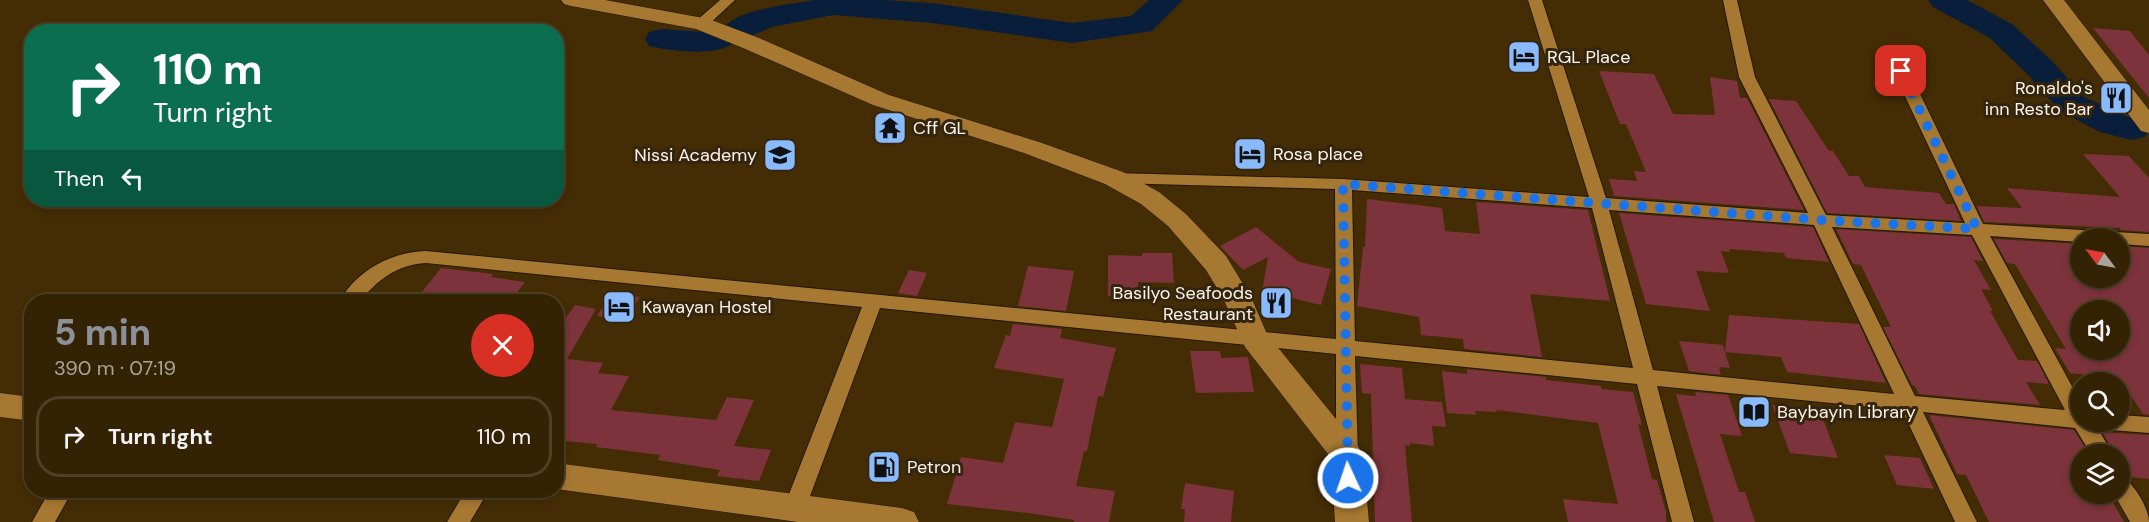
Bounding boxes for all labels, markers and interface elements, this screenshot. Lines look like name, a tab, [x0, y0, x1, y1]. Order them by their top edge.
hotel icon: RGL Place	[1506, 39, 1542, 75]
text: 110 m	[153, 42, 263, 97]
place label: RGL Place	[1547, 45, 1630, 69]
pin	[1875, 45, 1926, 96]
icon: right	[54, 48, 132, 126]
icon: arrive	[1884, 54, 1917, 87]
place label: Ronaldo's inn Resto Bar	[1985, 76, 2093, 121]
restaurant icon: Ronaldo's inn Resto Bar	[2098, 80, 2134, 116]
text: Turn right	[153, 95, 273, 130]
temple icon: Cff GL	[872, 110, 908, 146]
place label: Cff GL	[913, 116, 966, 140]
hotel icon: Rosa place	[1232, 136, 1268, 172]
school or university icon: Nissi Academy	[762, 137, 798, 173]
place label: Rosa place	[1273, 142, 1363, 166]
place label: Nissi Academy	[634, 143, 757, 167]
icon: left	[116, 162, 149, 195]
text: Then	[54, 164, 104, 193]
north arrow	[2070, 228, 2130, 288]
map controls	[2070, 228, 2130, 504]
place label: Basilyo Seafoods Restaurant	[1112, 281, 1253, 326]
restaurant icon: Basilyo Seafoods Restaurant	[1258, 285, 1294, 321]
hotel icon: Kawayan Hostel	[601, 289, 637, 325]
place label: Kawayan Hostel	[642, 295, 772, 319]
button: sound	[2070, 300, 2130, 360]
text: 5 min	[54, 309, 151, 356]
button: close	[471, 314, 534, 377]
text: 390 m · 07:19	[54, 355, 176, 381]
button: search	[2070, 372, 2130, 432]
library icon: Baybayin Library	[1736, 394, 1772, 430]
place label: Baybayin Library	[1777, 400, 1916, 424]
icon: right	[57, 420, 90, 453]
text: Turn right	[108, 422, 213, 451]
text: 110 m	[477, 422, 531, 451]
button: layers	[2070, 444, 2130, 504]
position arrow	[1316, 446, 1380, 510]
fuel station icon: Petron	[866, 449, 902, 485]
place label: Petron	[907, 455, 961, 479]

